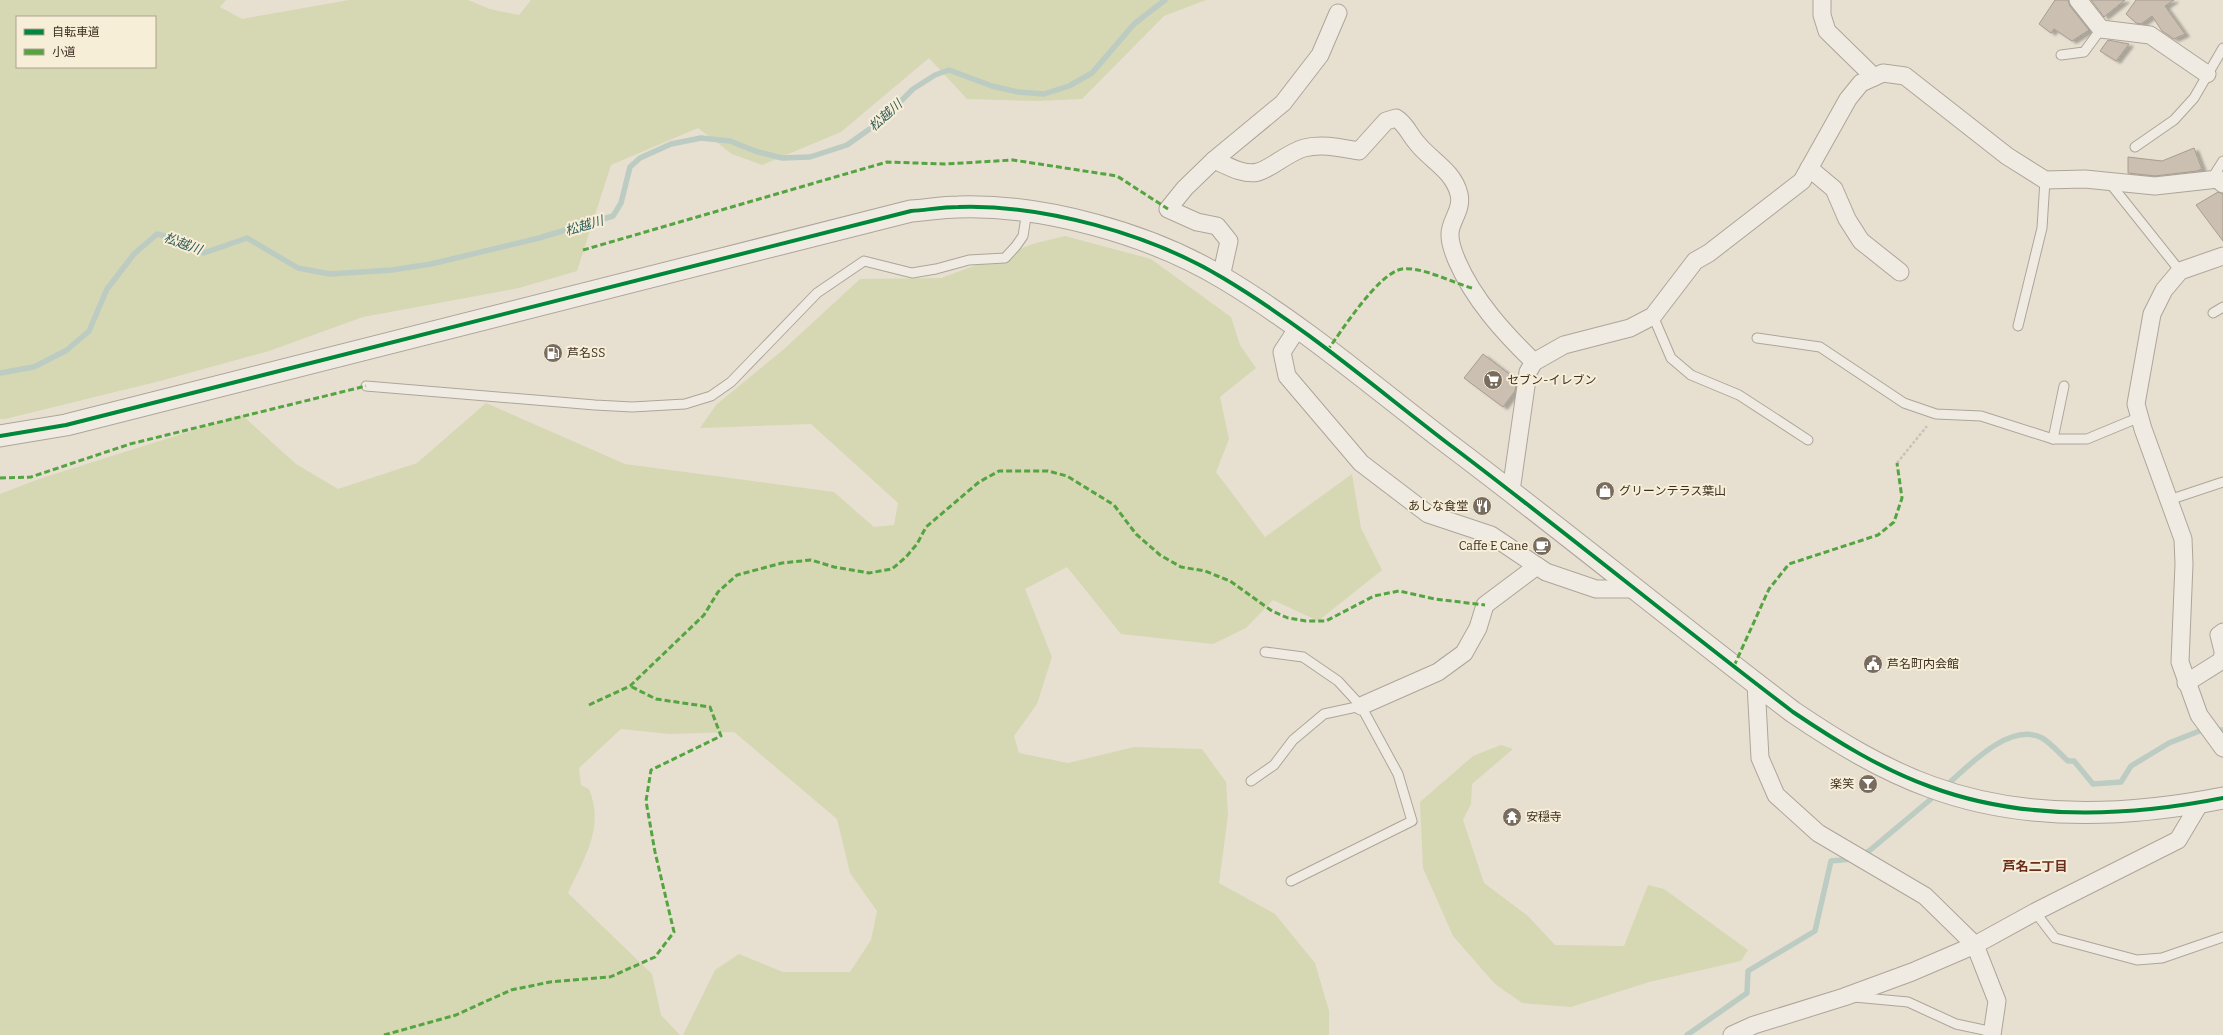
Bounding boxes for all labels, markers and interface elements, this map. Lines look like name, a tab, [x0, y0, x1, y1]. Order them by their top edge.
legend	[16, 16, 156, 68]
text: 自転車道	[52, 25, 100, 39]
text: 小道	[52, 45, 76, 59]
water label: 松越川	[866, 95, 906, 134]
water label: 松越川	[563, 212, 607, 238]
water label: 松越川	[162, 230, 206, 258]
fuel station icon: 芦名SS	[542, 342, 564, 364]
place label: 芦名SS	[567, 346, 605, 360]
supermarket icon: セブン-イレブン	[1482, 369, 1504, 391]
place label: セブン-イレブン	[1507, 373, 1597, 387]
shop icon: グリーンテラス葉山	[1594, 480, 1616, 502]
place label: グリーンテラス葉山	[1619, 484, 1726, 498]
restaurant icon: あしな食堂	[1471, 495, 1493, 517]
place label: あしな食堂	[1408, 499, 1468, 513]
cafe icon: Caffe E Cane	[1531, 535, 1553, 557]
place label: Caffe E Cane	[1459, 539, 1528, 553]
public building icon: 芦名町内会館	[1862, 653, 1884, 675]
place label: 芦名町内会館	[1887, 657, 1959, 671]
bar icon: 楽笑	[1857, 773, 1879, 795]
place label: 楽笑	[1830, 777, 1854, 791]
temple icon: 安穏寺	[1501, 806, 1523, 828]
place label: 安穏寺	[1526, 810, 1562, 824]
district label: 芦名二丁目	[2002, 859, 2068, 874]

